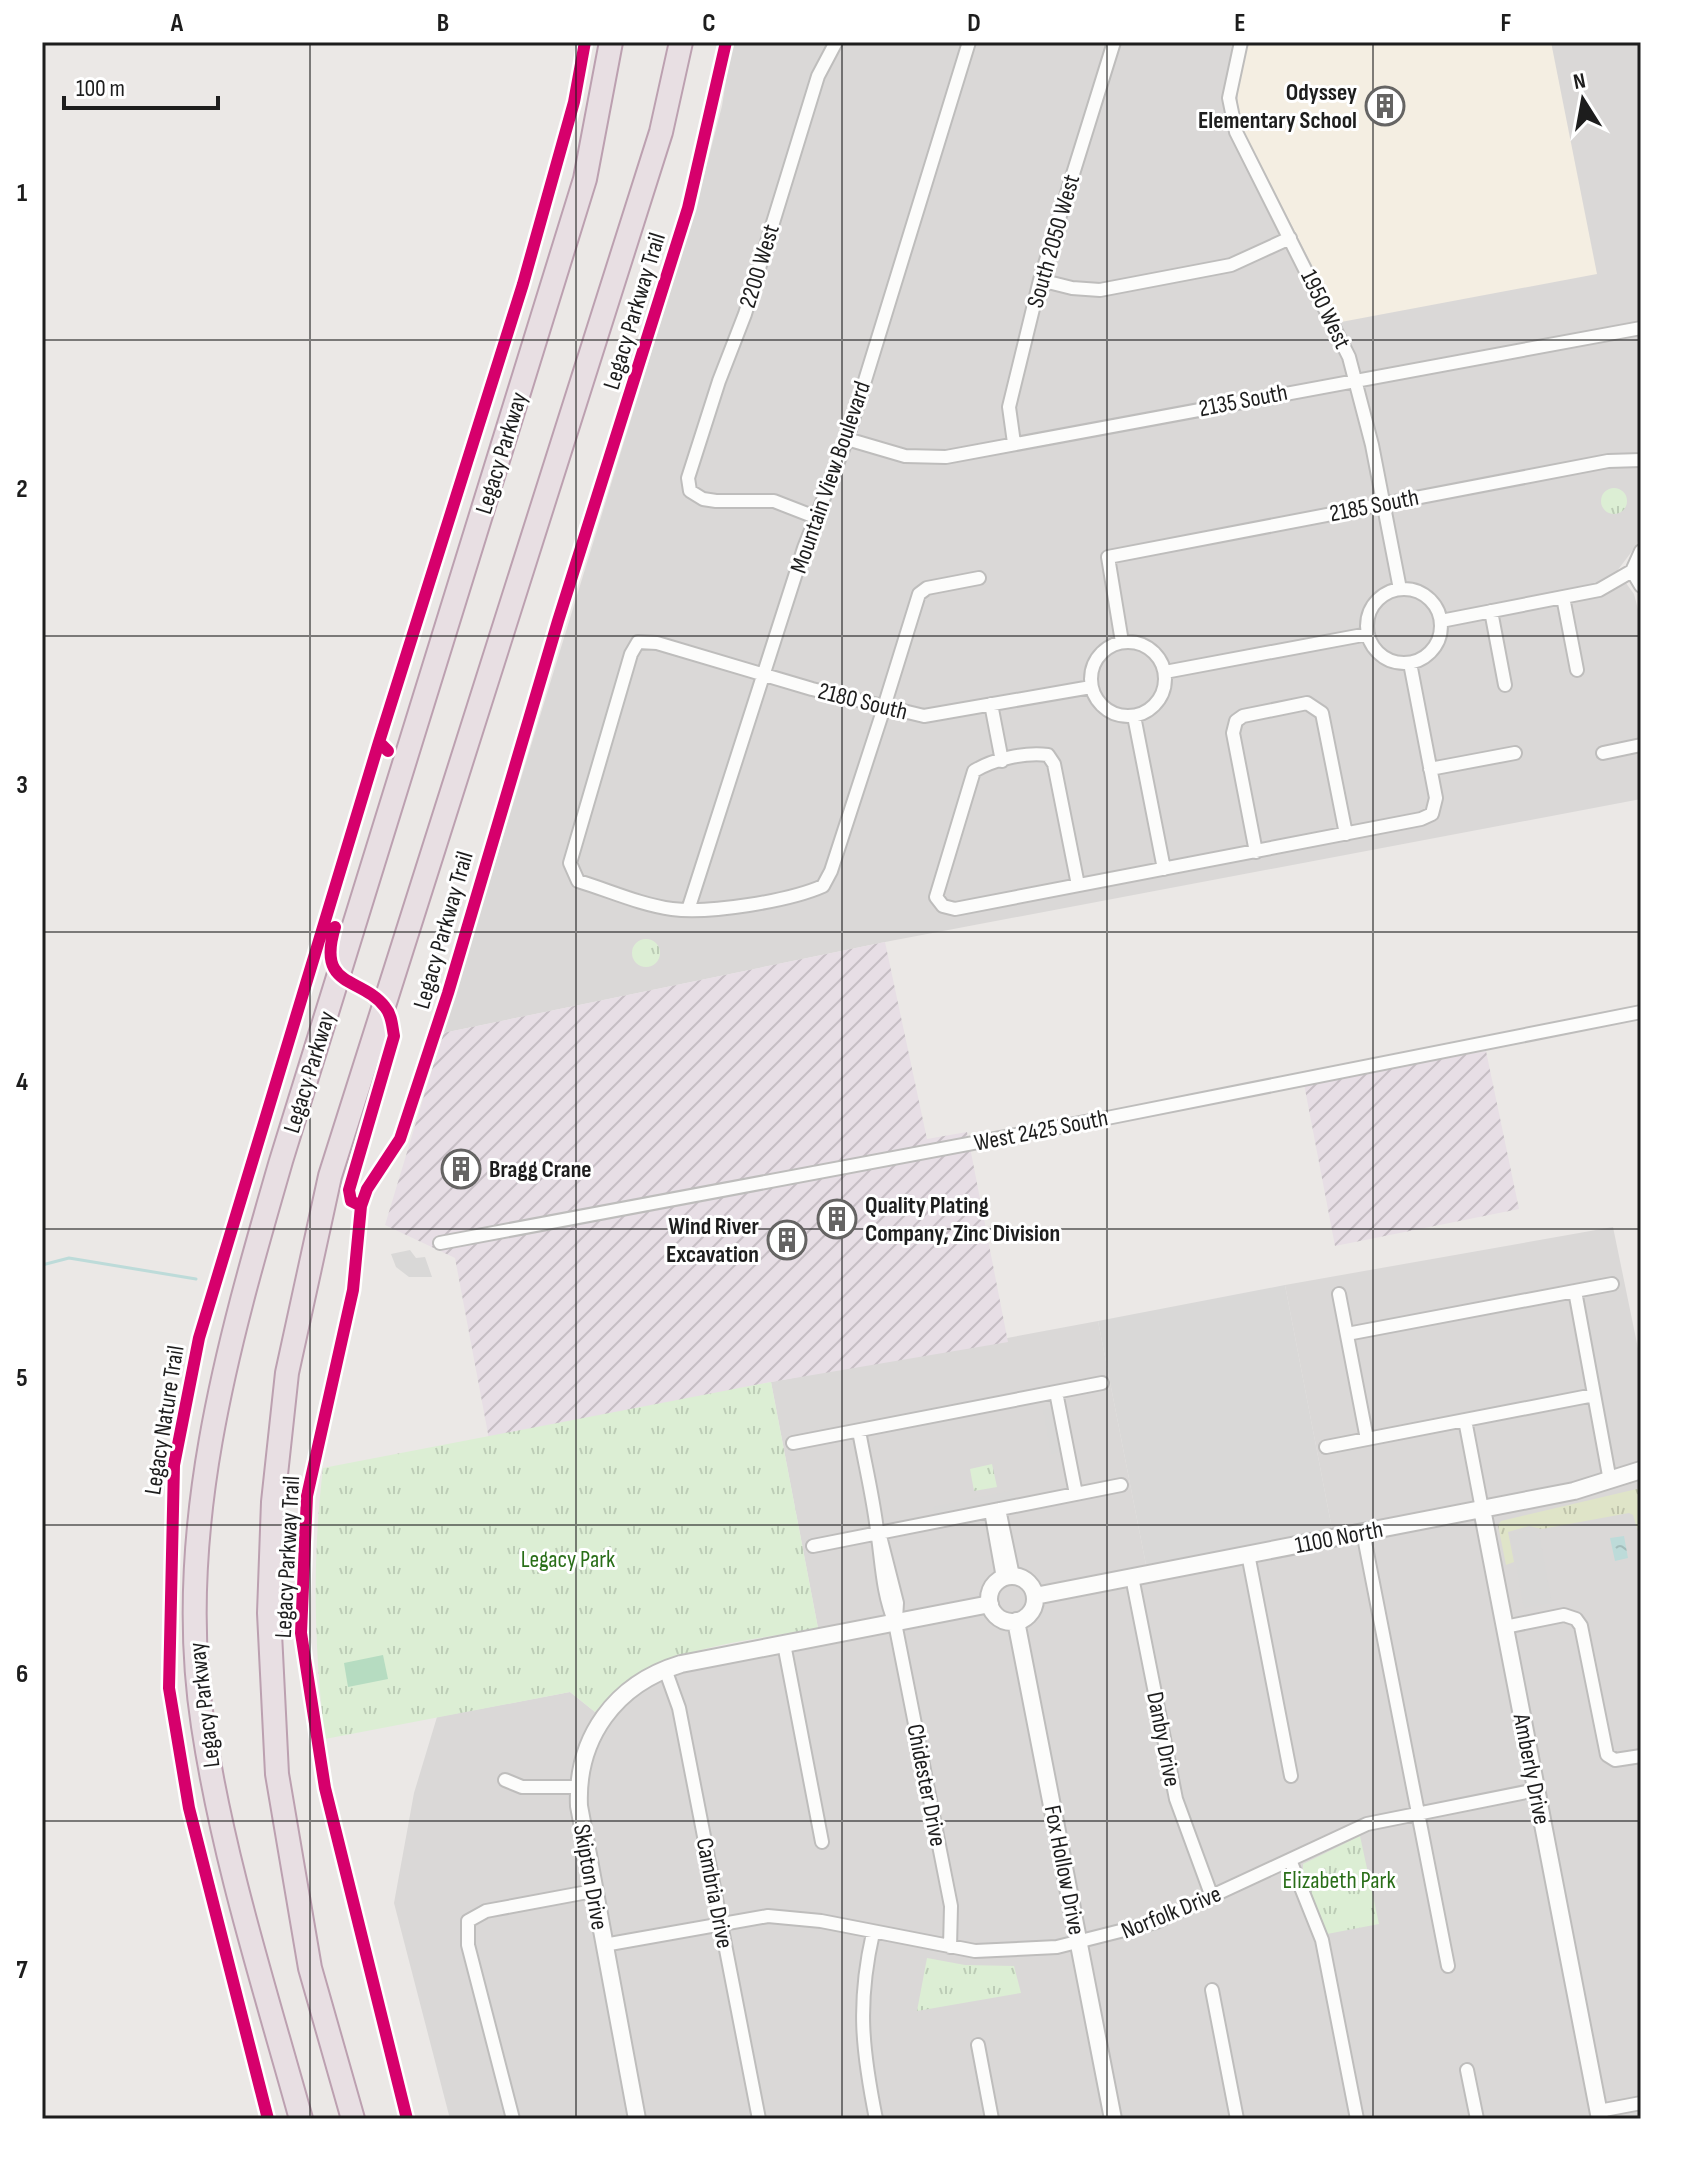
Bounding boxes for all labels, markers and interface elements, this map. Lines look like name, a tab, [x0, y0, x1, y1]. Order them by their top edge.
text: A	[170, 8, 184, 39]
text: B	[437, 8, 449, 39]
text: C	[702, 8, 716, 39]
text: D	[967, 8, 981, 39]
text: E	[1234, 8, 1246, 39]
text: F	[1501, 8, 1512, 39]
scale bar	[64, 60, 218, 110]
north arrow	[1543, 60, 1623, 140]
text: N	[1571, 67, 1588, 96]
text: 100 m	[76, 74, 125, 103]
place label: Odyssey Elementary School	[1198, 78, 1357, 135]
building icon: Odyssey Elementary School	[1364, 85, 1406, 127]
street label: South 2050 West	[1021, 171, 1086, 311]
text: 1	[17, 178, 27, 209]
street label: 2200 West	[733, 221, 786, 311]
street label: Legacy Parkway Trail	[597, 229, 672, 393]
street label: 1950 West	[1294, 265, 1357, 353]
street label: Mountain View Boulevard	[784, 377, 877, 577]
street label: 2135 South	[1196, 378, 1290, 423]
street label: Legacy Parkway	[469, 389, 534, 518]
text: 2	[16, 474, 28, 505]
street label: 2185 South	[1327, 483, 1421, 528]
street label: 2180 South	[815, 676, 911, 727]
text: 3	[16, 770, 28, 801]
street label: Legacy Parkway Trail	[407, 848, 480, 1012]
street label: Legacy Parkway	[277, 1008, 342, 1137]
text: 4	[16, 1067, 28, 1098]
street label: West 2425 South	[972, 1103, 1110, 1158]
building icon: Bragg Crane	[440, 1148, 482, 1190]
place label: Bragg Crane	[489, 1155, 592, 1184]
place label: Quality Plating Company, Zinc Division	[865, 1191, 1060, 1248]
building icon: Quality Plating Company, Zinc Division	[816, 1198, 858, 1240]
place label: Wind River Excavation	[666, 1212, 760, 1269]
building icon: Wind River Excavation	[766, 1219, 808, 1261]
street label: Legacy Nature Trail	[138, 1343, 191, 1497]
text: 5	[16, 1363, 28, 1394]
street label: Legacy Parkway Trail	[269, 1475, 306, 1639]
street label: 1100 North	[1293, 1515, 1386, 1560]
park label: Legacy Park	[521, 1545, 615, 1574]
street label: Legacy Parkway	[182, 1641, 227, 1769]
text: 6	[16, 1659, 28, 1690]
street label: Danby Drive	[1140, 1689, 1187, 1789]
street label: Amberly Drive	[1506, 1710, 1556, 1827]
street label: Chidester Drive	[900, 1721, 953, 1849]
street label: Fox Hollow Drive	[1038, 1803, 1091, 1937]
street label: Skipton Drive	[567, 1822, 614, 1932]
street label: Cambria Drive	[690, 1835, 739, 1951]
park label: Elizabeth Park	[1282, 1866, 1396, 1895]
street label: Norfolk Drive	[1117, 1879, 1225, 1946]
text: 7	[16, 1955, 28, 1986]

